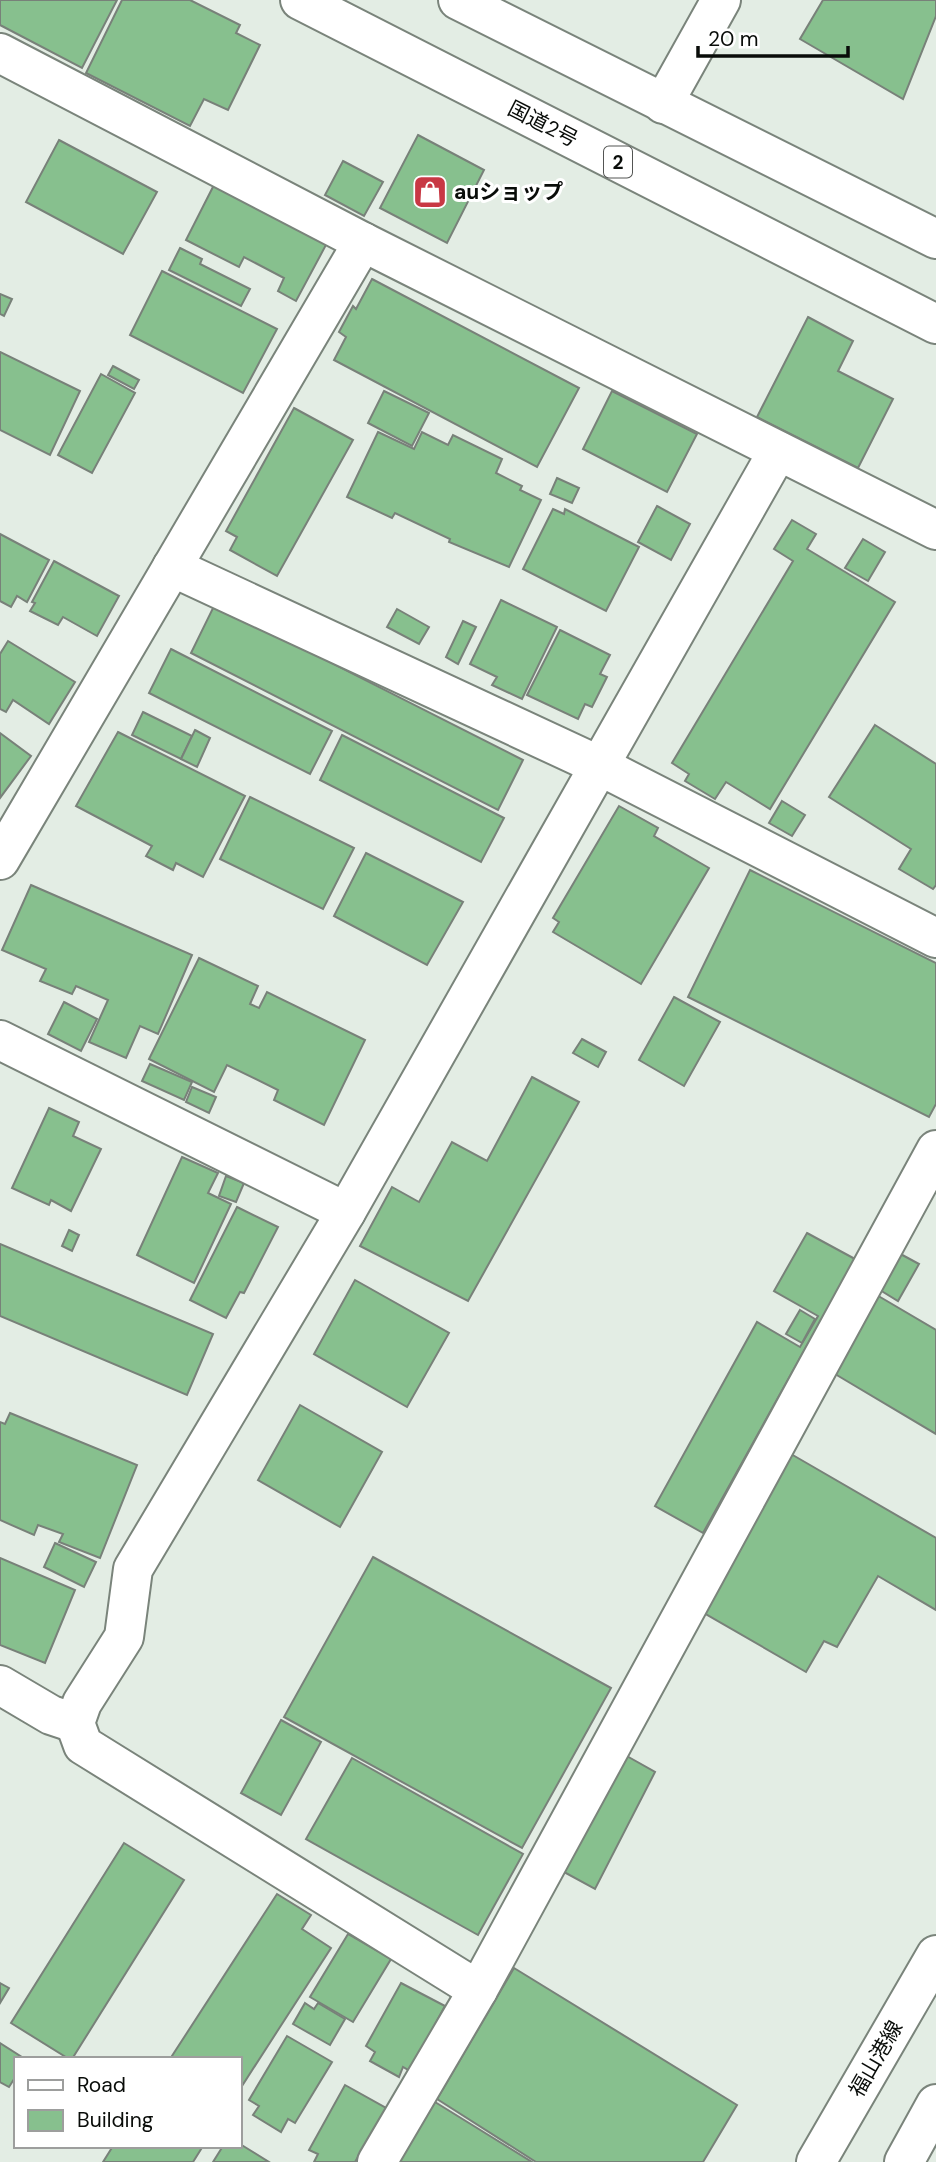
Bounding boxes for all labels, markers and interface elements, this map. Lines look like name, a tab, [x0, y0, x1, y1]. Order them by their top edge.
scale bar	[698, 14, 848, 58]
text: 20 m	[708, 25, 759, 53]
street label: 国道2号	[503, 94, 583, 154]
road number: 2	[604, 146, 632, 178]
shop icon: auショップ	[411, 173, 449, 211]
place label: auショップ	[454, 178, 563, 206]
street label: 福山港線	[843, 2016, 909, 2102]
legend	[14, 2057, 242, 2148]
text: Road	[77, 2071, 126, 2099]
text: Building	[77, 2106, 154, 2134]

